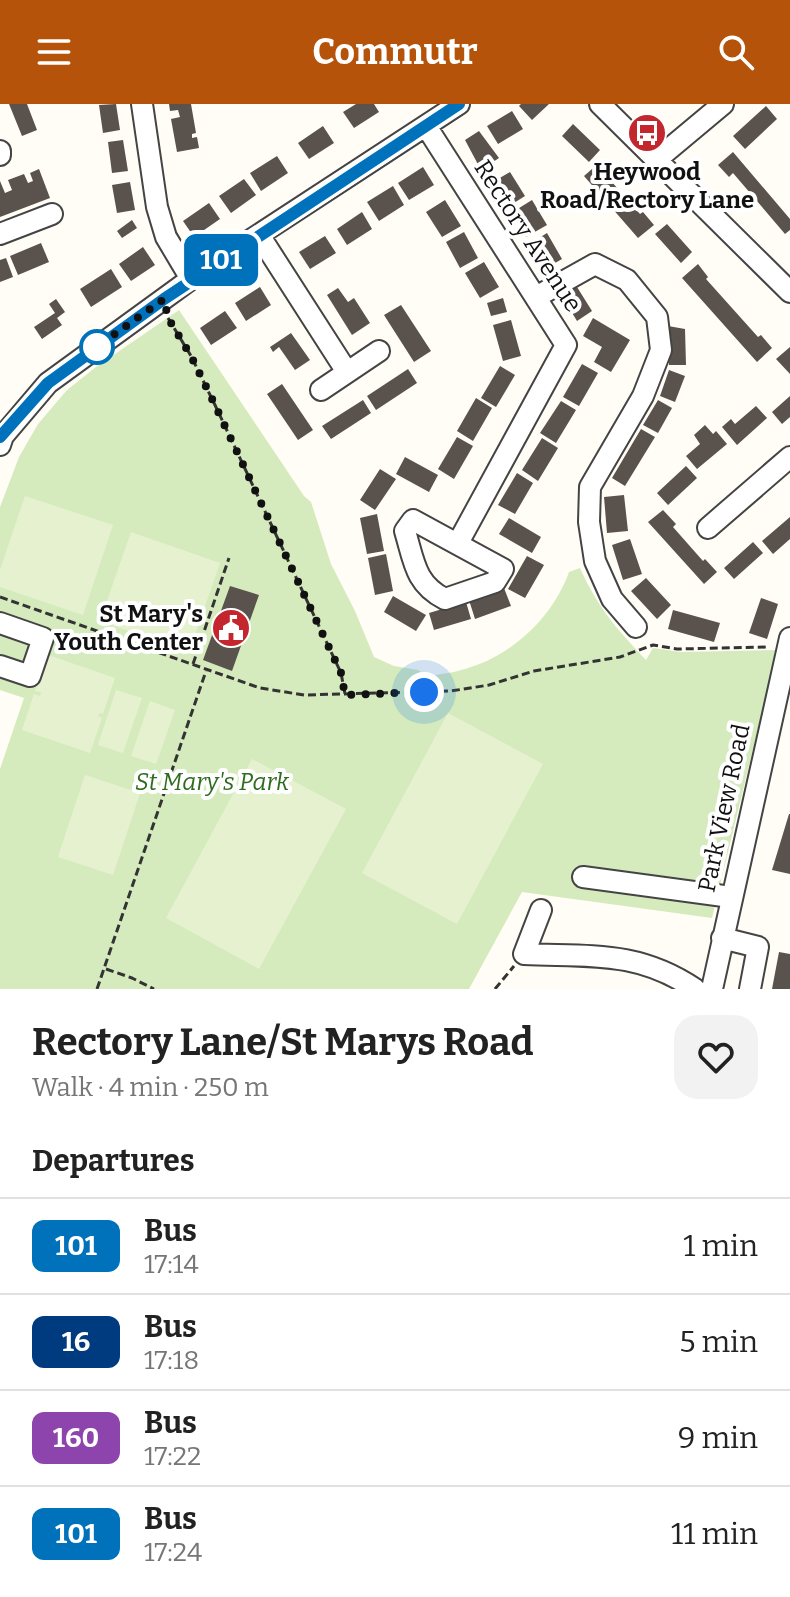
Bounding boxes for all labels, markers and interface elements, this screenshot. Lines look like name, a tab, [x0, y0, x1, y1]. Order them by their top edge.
icon: menu	[32, 30, 76, 74]
text: Commutr	[312, 30, 478, 74]
icon: search	[714, 30, 758, 74]
bus stop icon: Heywood Road/Rectory Lane	[626, 112, 668, 154]
street label: Rectory Avenue	[469, 155, 587, 317]
place label: Heywood Road/Rectory Lane	[540, 158, 754, 214]
line badge: 101	[175, 234, 267, 286]
text: 101	[200, 243, 242, 276]
unlabelled marker	[80, 330, 114, 364]
place label: St Mary's Youth Center	[54, 600, 203, 656]
public building icon: St Mary's Youth Center	[210, 607, 252, 649]
your location	[404, 672, 444, 712]
street label: Park View Road	[693, 721, 755, 895]
park label: St Mary's Park	[135, 768, 290, 796]
button: heart	[674, 1015, 758, 1099]
text: Rectory Lane/St Marys Road	[32, 1019, 534, 1065]
text: Walk · 4 min · 250 m	[32, 1072, 269, 1103]
text: Departures	[32, 1143, 195, 1179]
text: Bus	[144, 1213, 197, 1249]
text: 1 min	[683, 1228, 758, 1264]
text: 101	[55, 1229, 97, 1262]
text: 17:14	[144, 1249, 199, 1280]
text: Bus	[144, 1309, 197, 1345]
text: 5 min	[679, 1324, 758, 1360]
text: 16	[62, 1325, 90, 1358]
text: 17:18	[144, 1345, 199, 1376]
text: Bus	[144, 1405, 197, 1441]
text: 9 min	[678, 1420, 758, 1456]
text: 160	[53, 1421, 99, 1454]
text: 17:22	[144, 1441, 201, 1472]
text: Bus	[144, 1501, 197, 1537]
text: 11 min	[671, 1516, 758, 1552]
text: 101	[55, 1517, 97, 1550]
text: 17:24	[144, 1537, 202, 1568]

